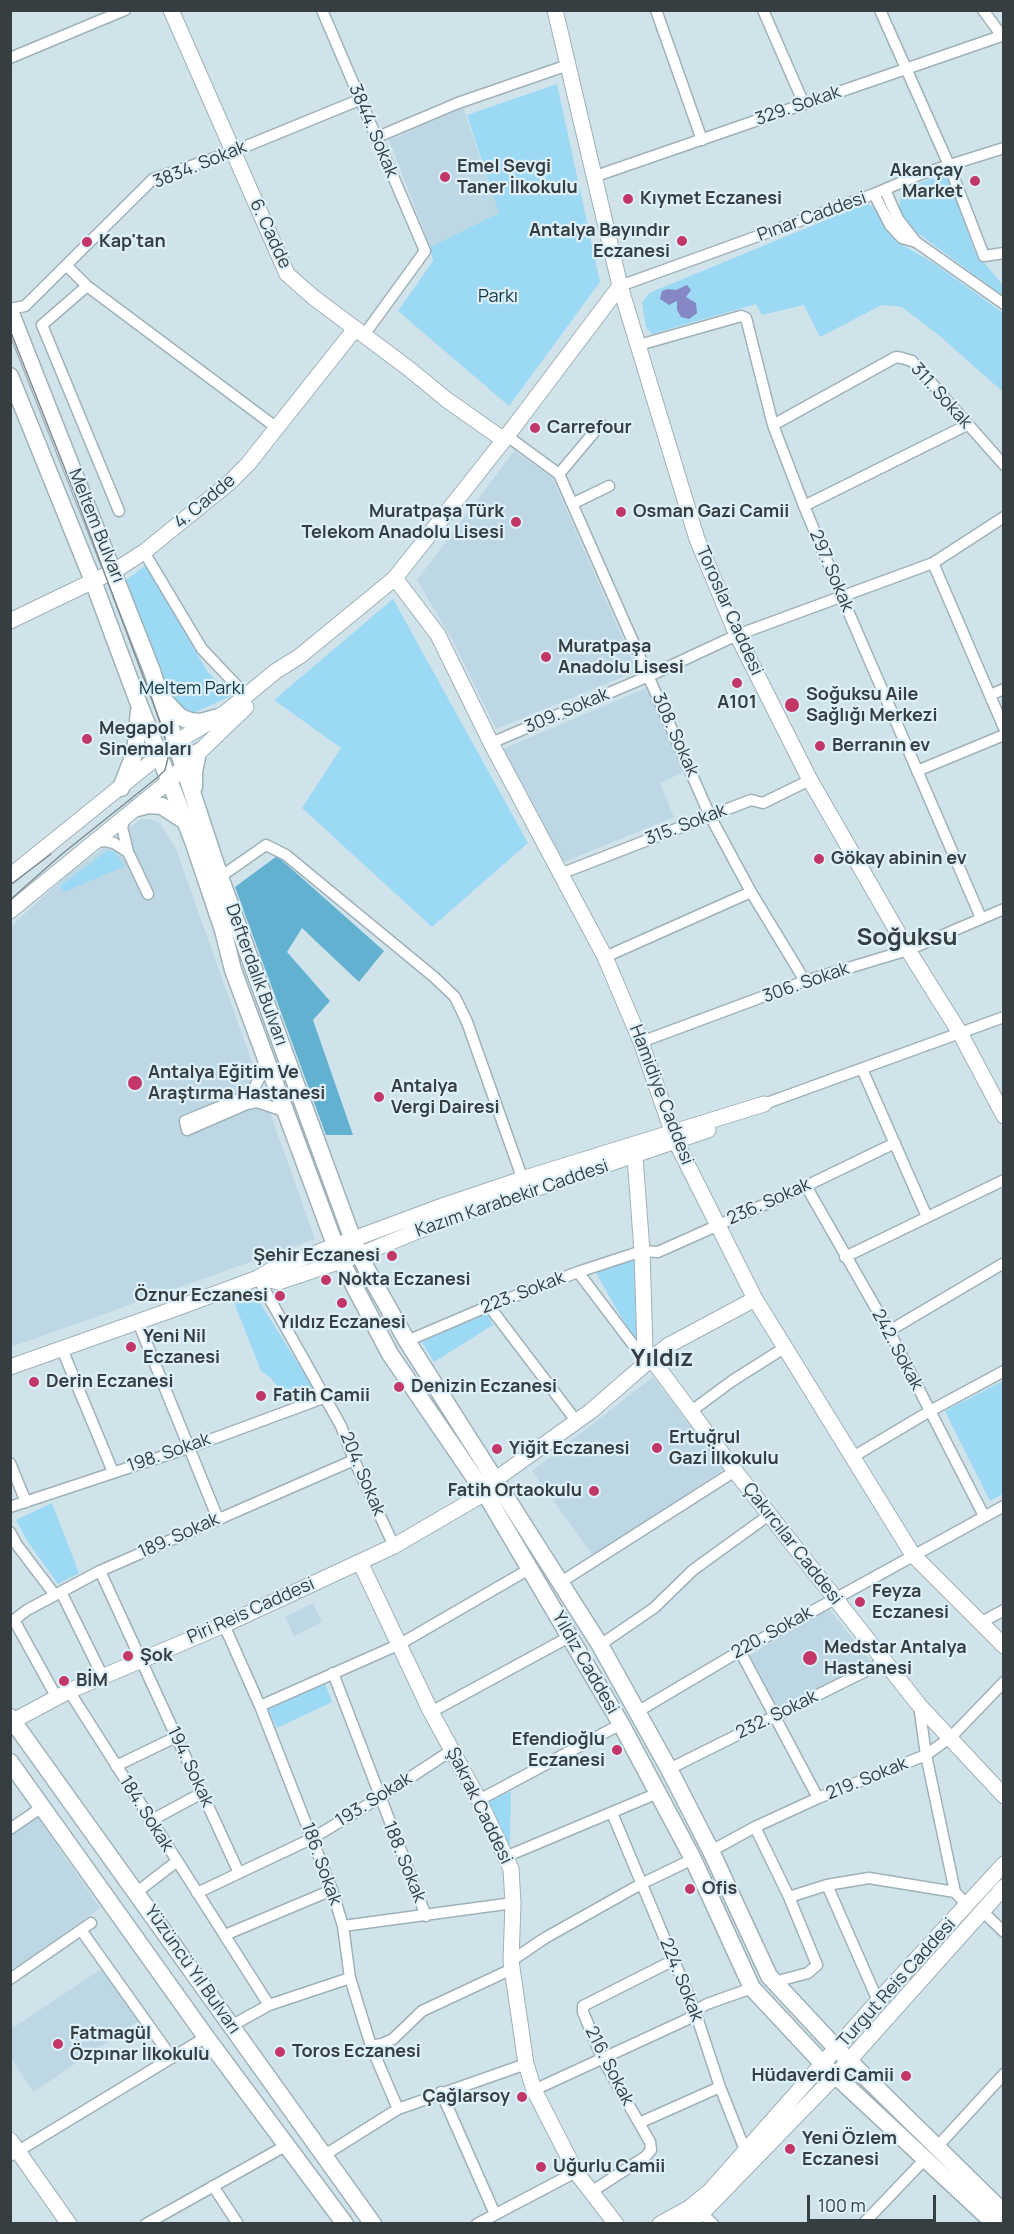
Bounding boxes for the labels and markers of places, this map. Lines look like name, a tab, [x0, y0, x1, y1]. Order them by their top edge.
place label: Emel Sevgi Taner İlkokulu	[457, 156, 578, 198]
place label: Akançay Market	[890, 160, 963, 202]
marker: Emel Sevgi Taner İlkokulu	[438, 170, 452, 184]
marker: Akançay Market	[968, 174, 982, 188]
place label: Kıymet Eczanesi	[640, 188, 782, 210]
marker: Kıymet Eczanesi	[621, 192, 635, 206]
place label: Antalya Bayındır Eczanesi	[529, 220, 670, 262]
place label: Kap'tan	[99, 231, 166, 253]
marker: Antalya Bayındır Eczanesi	[675, 234, 689, 248]
marker: Kap'tan	[80, 235, 94, 249]
place label: Carrefour	[547, 417, 632, 439]
marker: Carrefour	[528, 421, 542, 435]
place label: Muratpaşa Türk Telekom Anadolu Lisesi	[302, 501, 504, 544]
place label: Osman Gazi Camii	[633, 501, 789, 523]
marker: Osman Gazi Camii	[614, 505, 628, 519]
marker: Muratpaşa Türk Telekom Anadolu Lisesi	[509, 515, 523, 529]
place label: Muratpaşa Anadolu Lisesi	[558, 636, 684, 678]
marker: Muratpaşa Anadolu Lisesi	[539, 650, 553, 664]
marker: A101	[730, 676, 744, 690]
place label: Soğuksu Aile Sağlığı Merkezi	[806, 684, 938, 726]
place label: A101	[717, 692, 757, 714]
marker: Soğuksu Aile Sağlığı Merkezi	[783, 696, 801, 714]
place label: Megapol Sinemaları	[99, 718, 192, 760]
marker: Megapol Sinemaları	[80, 732, 94, 746]
place label: Berranın ev	[832, 735, 930, 757]
marker: Berranın ev	[813, 739, 827, 753]
place label: Gökay abinin ev	[831, 848, 967, 870]
marker: Gökay abinin ev	[812, 852, 826, 866]
place label: Antalya Eğitim Ve Araştırma Hastanesi	[148, 1062, 325, 1104]
marker: Antalya Eğitim Ve Araştırma Hastanesi	[126, 1074, 144, 1092]
place label: Antalya Vergi Dairesi	[391, 1076, 500, 1118]
marker: Antalya Vergi Dairesi	[372, 1090, 386, 1104]
place label: Şehir Eczanesi	[253, 1245, 380, 1267]
marker: Şehir Eczanesi	[385, 1249, 399, 1263]
place label: Nokta Eczanesi	[338, 1269, 471, 1291]
marker: Nokta Eczanesi	[319, 1273, 333, 1287]
place label: Öznur Eczanesi	[135, 1285, 268, 1307]
marker: Öznur Eczanesi	[273, 1289, 287, 1303]
marker: Yıldız Eczanesi	[335, 1296, 349, 1310]
place label: Yıldız Eczanesi	[278, 1312, 406, 1334]
place label: Yeni Nil Eczanesi	[143, 1326, 220, 1368]
marker: Yeni Nil Eczanesi	[124, 1340, 138, 1354]
place label: Derin Eczanesi	[46, 1371, 174, 1393]
marker: Derin Eczanesi	[27, 1375, 41, 1389]
place label: Denizin Eczanesi	[411, 1376, 557, 1398]
marker: Denizin Eczanesi	[392, 1380, 406, 1394]
place label: Fatih Camii	[273, 1385, 370, 1407]
marker: Fatih Camii	[254, 1389, 268, 1403]
place label: Ertuğrul Gazi İlkokulu	[669, 1427, 779, 1470]
place label: Yiğit Eczanesi	[509, 1438, 630, 1460]
marker: Ertuğrul Gazi İlkokulu	[650, 1441, 664, 1455]
marker: Yiğit Eczanesi	[490, 1442, 504, 1456]
place label: Fatih Ortaokulu	[448, 1480, 582, 1502]
marker: Fatih Ortaokulu	[587, 1484, 601, 1498]
place label: Feyza Eczanesi	[872, 1581, 949, 1624]
marker: Feyza Eczanesi	[853, 1595, 867, 1609]
place label: Medstar Antalya Hastanesi	[824, 1637, 967, 1680]
place label: Şok	[140, 1645, 173, 1667]
marker: Şok	[121, 1649, 135, 1663]
marker: Medstar Antalya Hastanesi	[801, 1649, 819, 1667]
place label: BİM	[76, 1670, 108, 1692]
marker: BİM	[57, 1674, 71, 1688]
place label: Efendioğlu Eczanesi	[512, 1729, 605, 1772]
marker: Efendioğlu Eczanesi	[610, 1743, 624, 1757]
place label: Ofis	[702, 1878, 737, 1900]
marker: Ofis	[683, 1882, 697, 1896]
place label: Fatmagül Özpınar İlkokulu	[70, 2023, 210, 2066]
marker: Fatmagül Özpınar İlkokulu	[51, 2037, 65, 2051]
place label: Toros Eczanesi	[292, 2041, 421, 2063]
marker: Toros Eczanesi	[273, 2045, 287, 2059]
place label: Hüdaverdi Camii	[752, 2065, 894, 2087]
marker: Hüdaverdi Camii	[899, 2069, 913, 2083]
place label: Çağlarsoy	[422, 2086, 510, 2108]
marker: Çağlarsoy	[515, 2090, 529, 2104]
place label: Yeni Özlem Eczanesi	[802, 2128, 897, 2170]
marker: Yeni Özlem Eczanesi	[783, 2142, 797, 2156]
place label: Uğurlu Camii	[553, 2156, 665, 2178]
marker: Uğurlu Camii	[534, 2160, 548, 2174]

